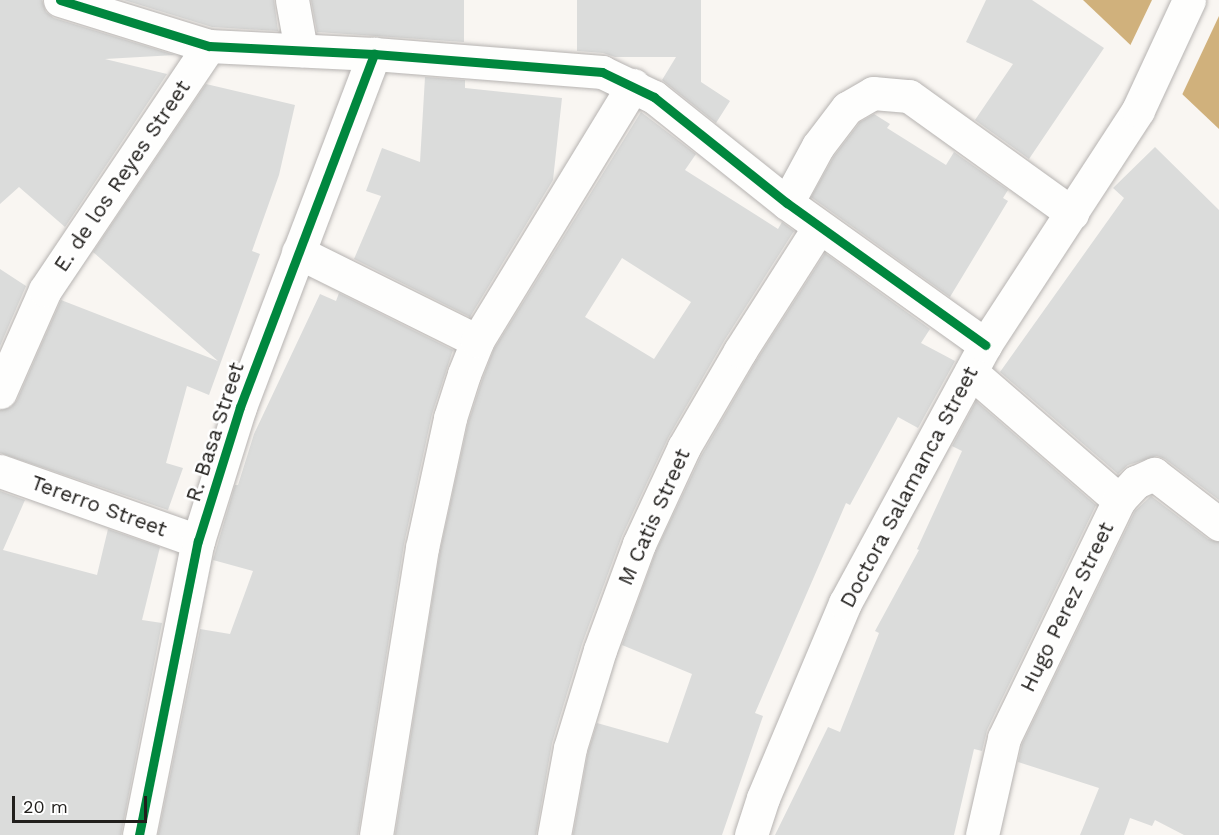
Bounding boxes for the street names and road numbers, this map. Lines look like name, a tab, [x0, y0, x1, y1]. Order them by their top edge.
street label: E. de los Reyes Street	[49, 75, 195, 277]
street label: R. Basa Street	[181, 359, 249, 505]
street label: Doctora Salamanca Street	[834, 362, 984, 612]
street label: M Catis Street	[613, 445, 695, 589]
street label: Tererro Street	[28, 470, 170, 542]
street label: Hugo Perez Street	[1015, 518, 1119, 696]

